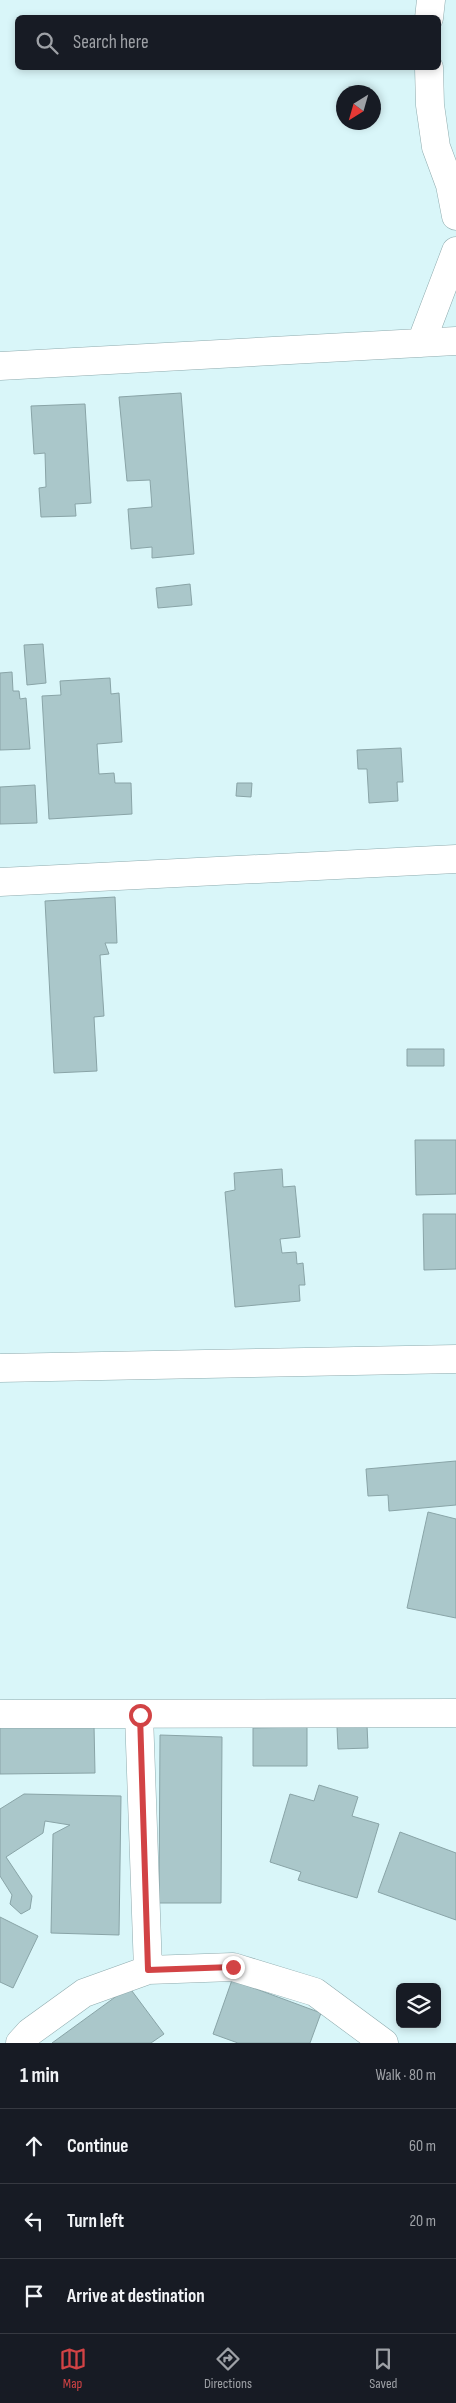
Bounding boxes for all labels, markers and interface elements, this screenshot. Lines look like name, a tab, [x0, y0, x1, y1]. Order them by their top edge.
search box	[15, 15, 441, 70]
icon: search	[33, 29, 61, 57]
text: Search here	[73, 31, 149, 54]
north arrow	[336, 85, 381, 130]
route start	[129, 1704, 152, 1727]
route end	[222, 1956, 245, 1979]
map controls	[396, 1983, 441, 2028]
button: layers	[396, 1983, 441, 2028]
text: 1 min	[20, 2063, 59, 2088]
text: Walk · 80 m	[376, 2066, 436, 2085]
icon: ahead	[20, 2132, 48, 2160]
text: Continue	[67, 2135, 128, 2158]
text: 60 m	[409, 2137, 436, 2156]
icon: left	[20, 2207, 48, 2235]
text: Turn left	[67, 2210, 124, 2233]
text: 20 m	[409, 2212, 436, 2231]
icon: arrive	[20, 2282, 48, 2310]
text: Arrive at destination	[67, 2285, 205, 2308]
tab: Map	[59, 2345, 87, 2392]
tab: Directions	[204, 2345, 252, 2392]
tab: Saved	[369, 2345, 397, 2392]

